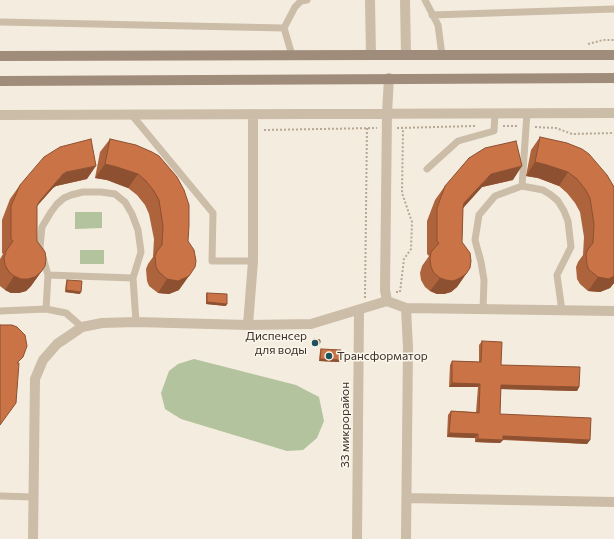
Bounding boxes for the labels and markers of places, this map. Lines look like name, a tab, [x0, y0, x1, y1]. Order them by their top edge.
place label: Диспенсер для воды	[246, 329, 307, 357]
marker: Диспенсер для воды	[310, 338, 320, 348]
place label: Трансформатор	[337, 349, 428, 363]
marker: Трансформатор	[324, 351, 334, 361]

